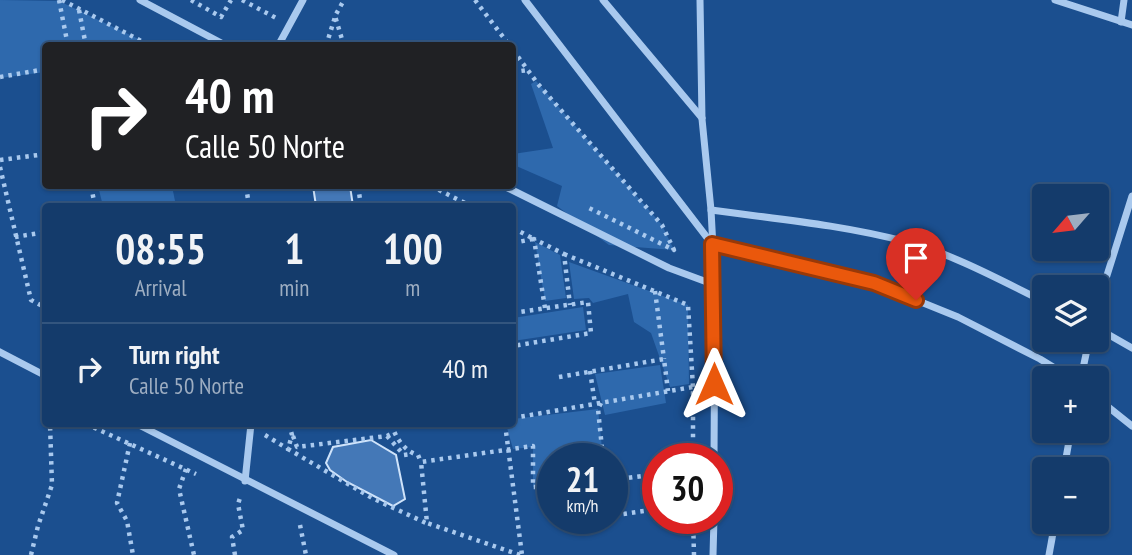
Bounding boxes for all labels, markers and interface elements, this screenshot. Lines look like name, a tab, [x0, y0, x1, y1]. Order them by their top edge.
text: 40 m	[185, 63, 274, 127]
icon: right	[70, 70, 161, 161]
text: Calle 50 Norte	[185, 125, 345, 167]
north arrow	[1032, 184, 1110, 261]
map controls	[1032, 184, 1109, 534]
text: 08:55	[115, 221, 206, 276]
text: 1	[284, 221, 304, 276]
text: 100	[383, 221, 443, 276]
pin	[886, 228, 946, 300]
icon: arrive	[897, 239, 935, 277]
text: Arrival	[135, 273, 187, 302]
text: min	[279, 273, 309, 302]
text: m	[405, 273, 420, 302]
button: layers	[1032, 275, 1109, 352]
text: Turn right	[129, 338, 220, 371]
position arrow	[677, 347, 751, 421]
icon: right	[70, 350, 108, 388]
text: 40 m	[442, 352, 488, 385]
button: +	[1032, 366, 1109, 443]
text: Calle 50 Norte	[129, 371, 244, 400]
speed limit sign: 30	[642, 443, 733, 534]
text: 21	[566, 456, 599, 502]
button: −	[1032, 457, 1109, 534]
text: km/h	[567, 494, 598, 517]

